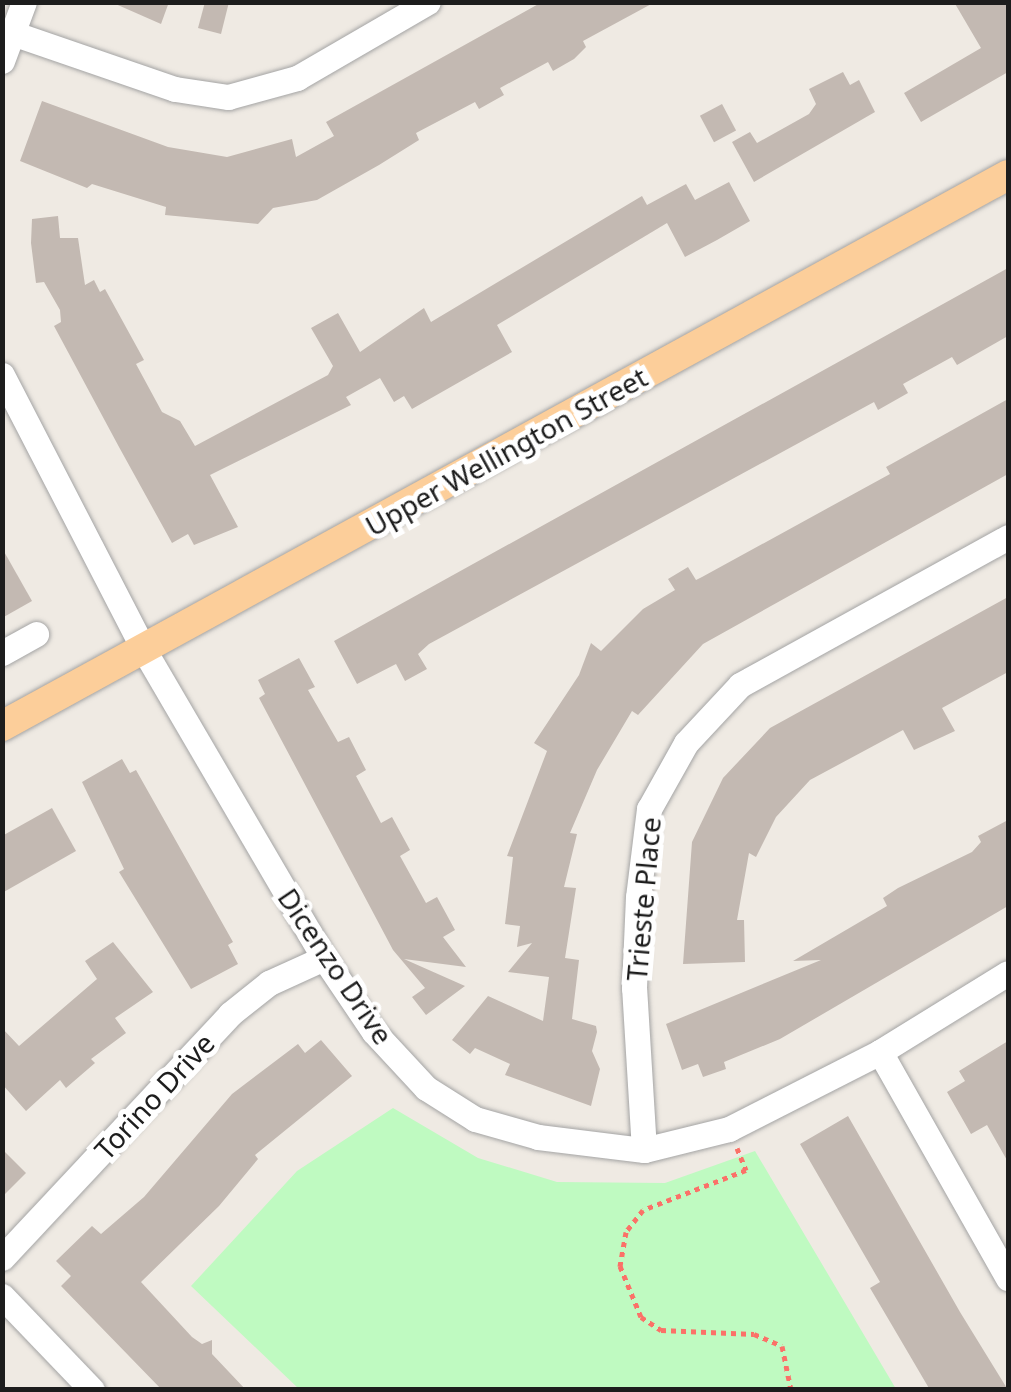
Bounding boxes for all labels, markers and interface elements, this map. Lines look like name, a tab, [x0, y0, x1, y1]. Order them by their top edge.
street label: Upper Wellington Street	[359, 360, 653, 542]
street label: Trieste Place	[619, 816, 667, 982]
street label: Dicenzo Drive	[272, 882, 400, 1050]
street label: Torino Drive	[87, 1026, 221, 1166]

